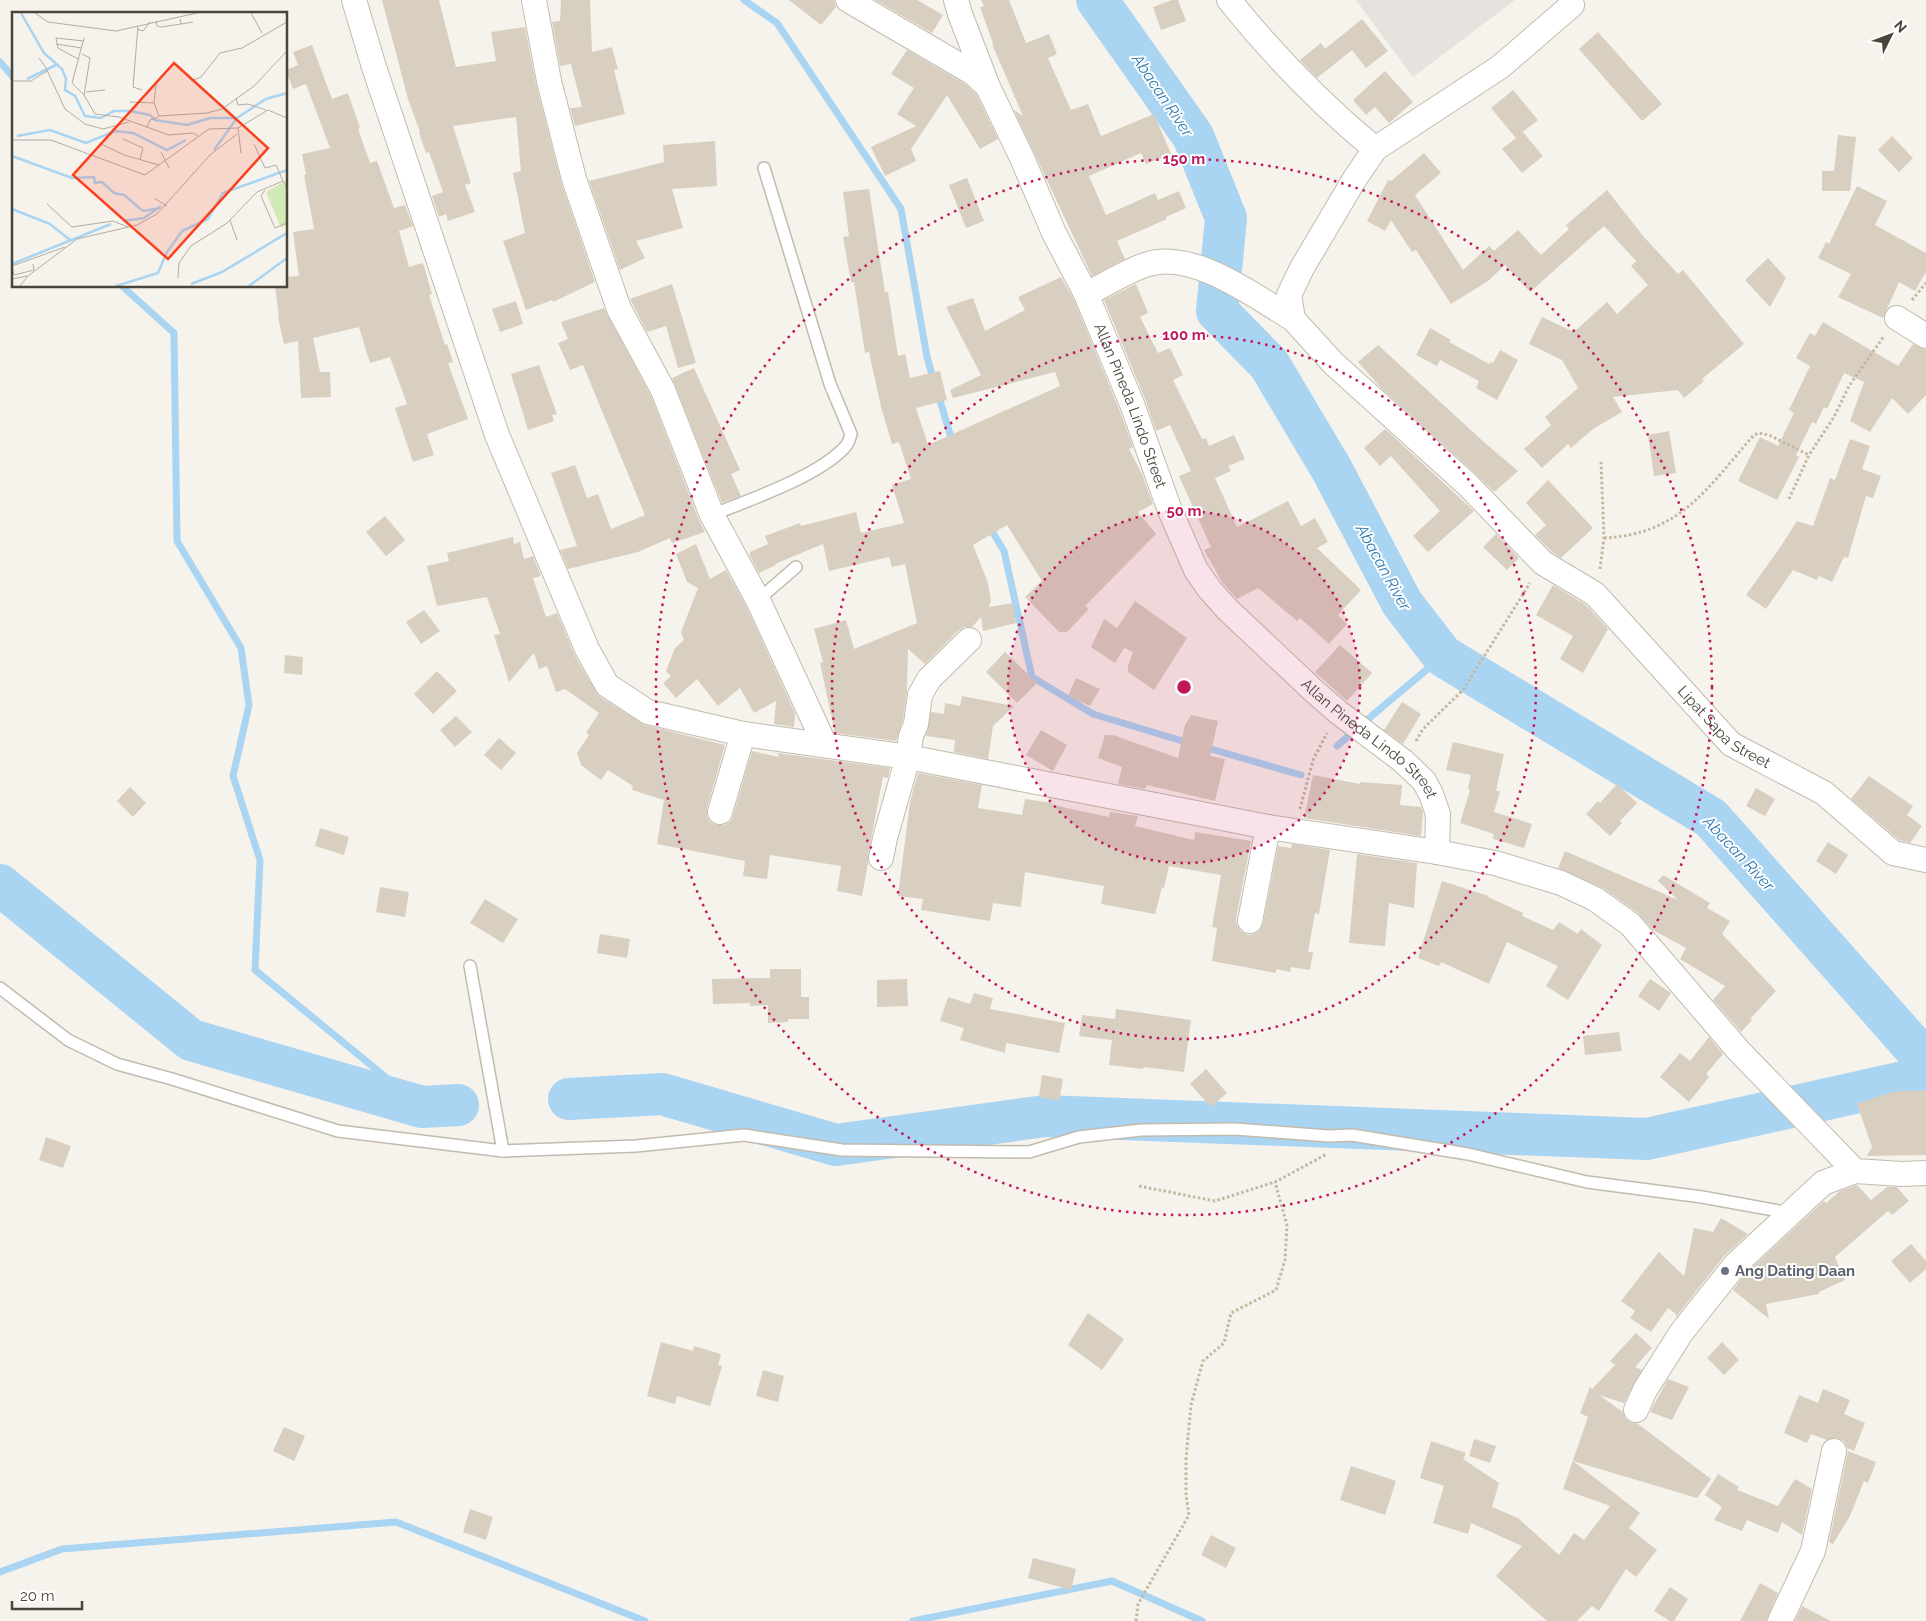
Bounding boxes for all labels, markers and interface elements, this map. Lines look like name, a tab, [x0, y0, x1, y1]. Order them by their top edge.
north arrow	[1866, 10, 1916, 60]
inset map	[12, 12, 288, 288]
text: N	[1891, 17, 1910, 36]
water label: Abacan River	[1127, 50, 1197, 141]
text: 150 m	[1163, 150, 1205, 168]
street label: Allan Pineda Lindo Street	[1090, 321, 1170, 490]
text: 100 m	[1162, 326, 1206, 344]
text: 50 m	[1166, 502, 1202, 520]
water label: Abacan River	[1352, 520, 1415, 614]
street label: Allan Pineda Lindo Street	[1297, 675, 1441, 801]
centre of rings	[1175, 678, 1193, 696]
street label: Lipat Sapa Street	[1674, 682, 1773, 772]
water label: Abacan River	[1698, 811, 1778, 895]
place label: Ang Dating Daan	[1735, 1262, 1855, 1280]
marker: Ang Dating Daan	[1719, 1265, 1731, 1277]
scale bar	[12, 1578, 82, 1610]
text: 20 m	[20, 1587, 55, 1605]

